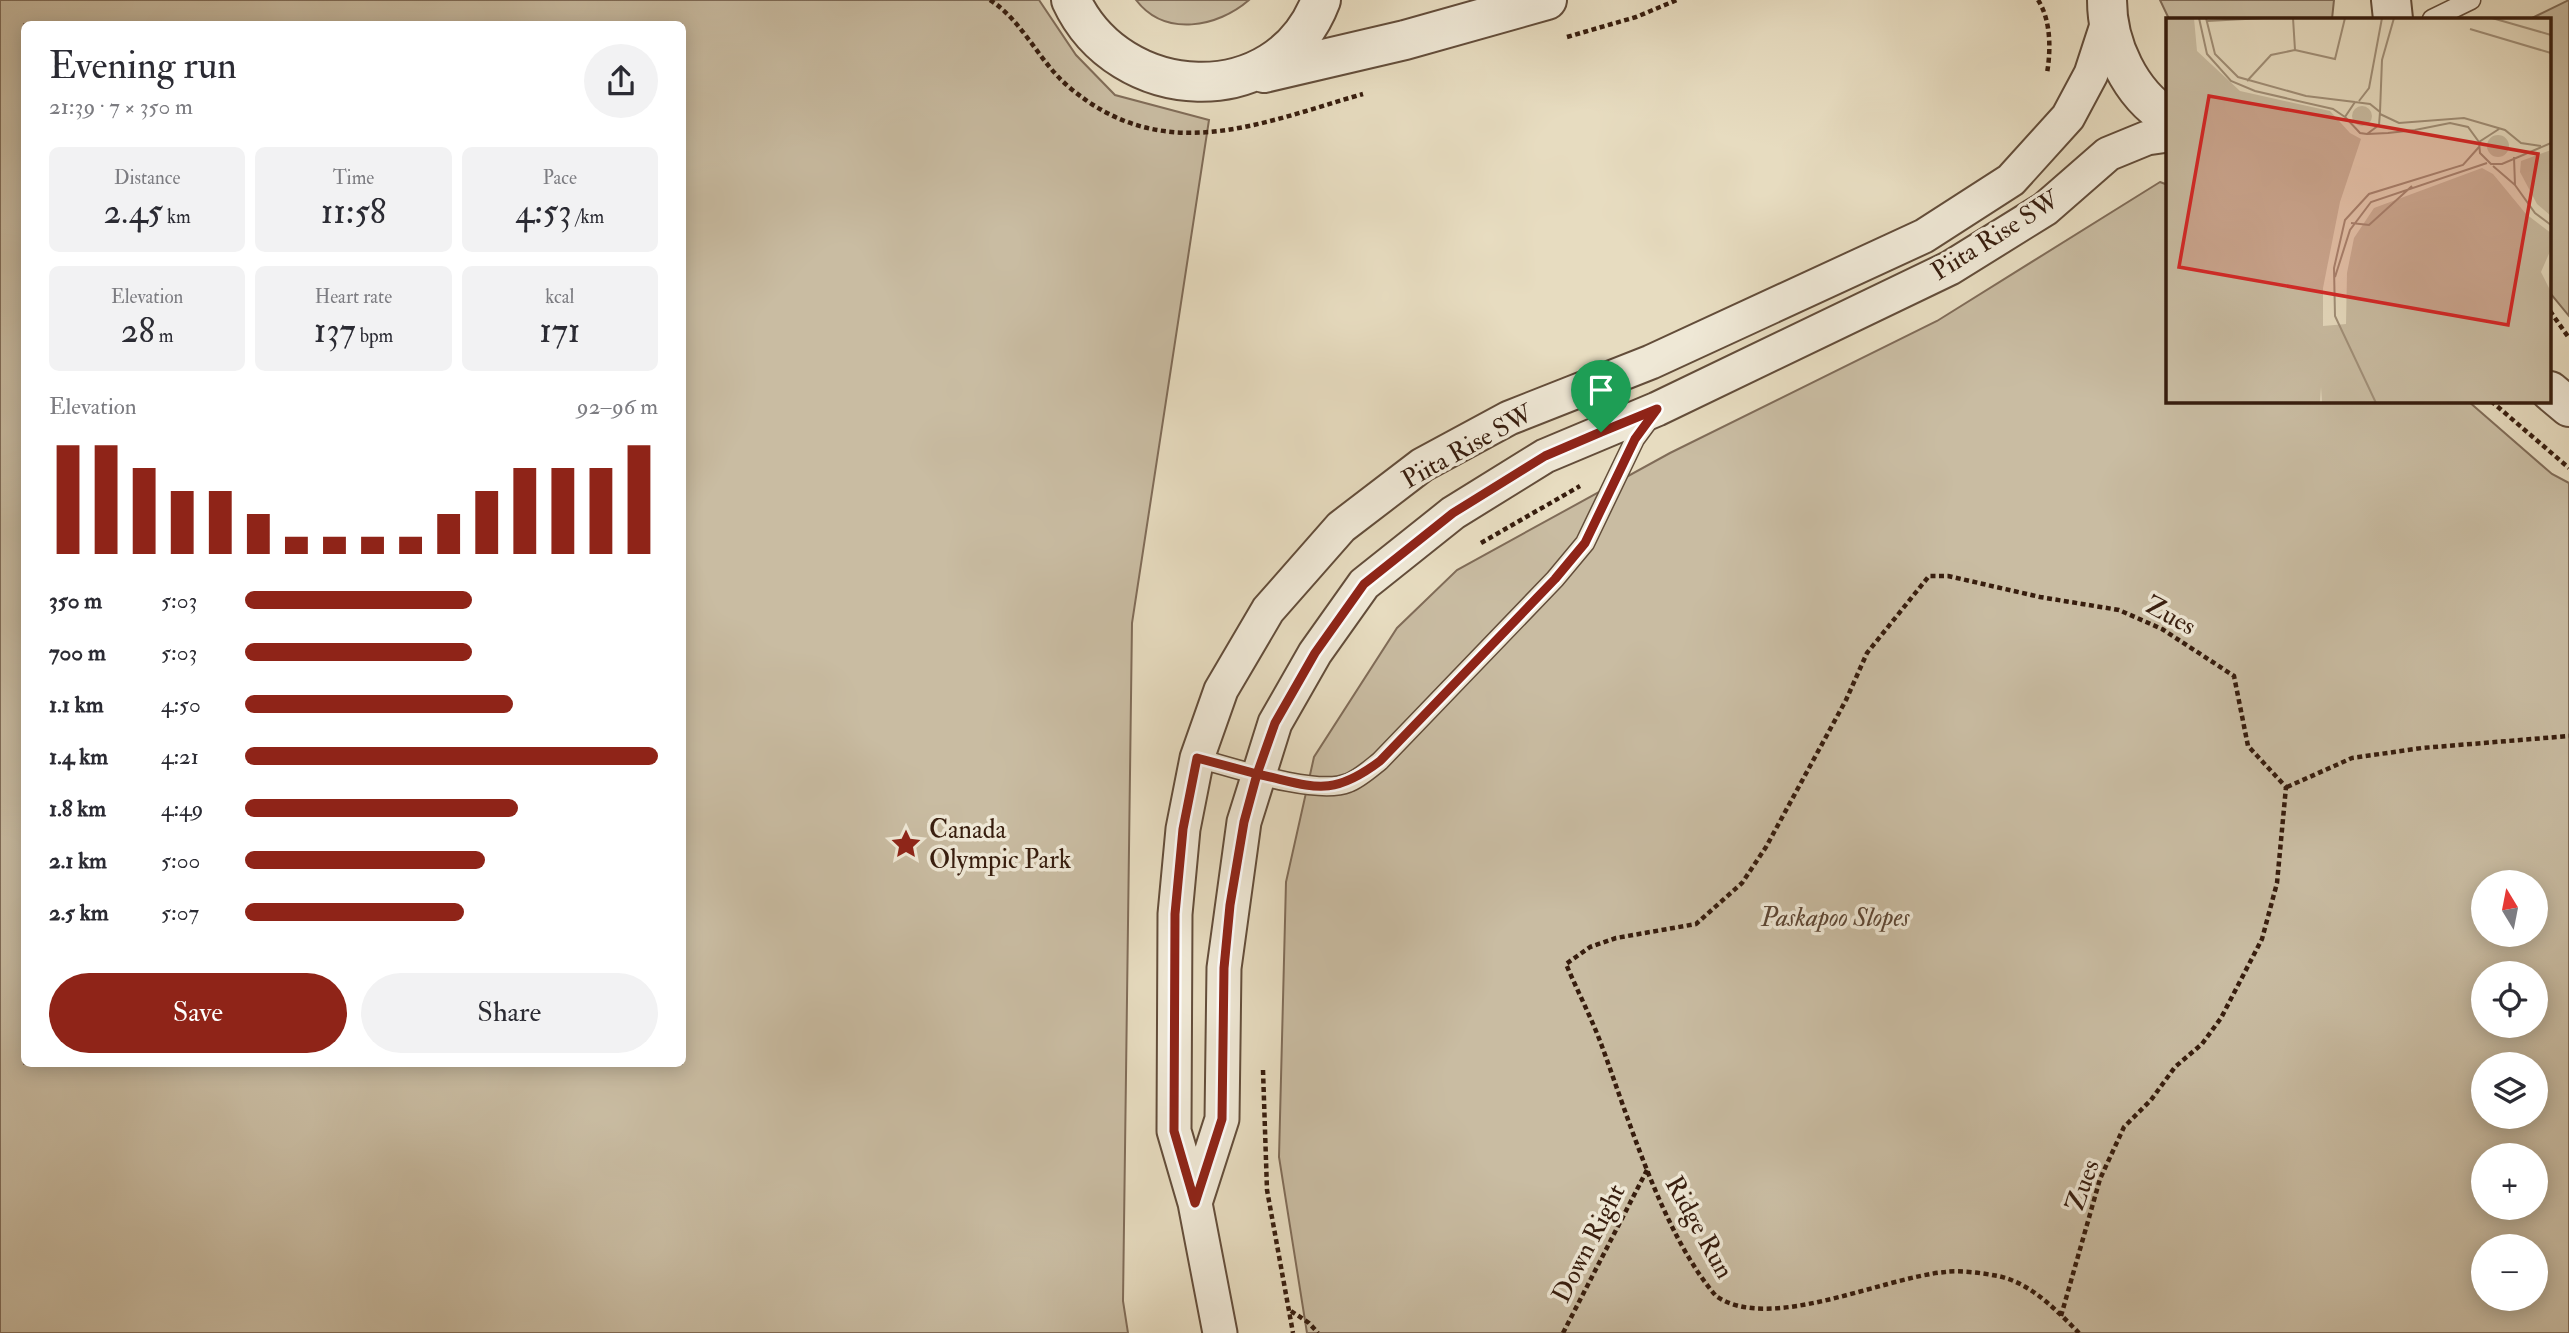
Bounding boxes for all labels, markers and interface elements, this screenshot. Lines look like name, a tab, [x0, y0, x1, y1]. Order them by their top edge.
inset map	[2166, 18, 2552, 402]
text: Evening run	[49, 42, 237, 90]
button: share	[584, 44, 658, 118]
text: 21:39 · 7 × 350 m	[49, 92, 193, 121]
text: Distance	[114, 166, 180, 190]
text: Time	[333, 166, 374, 190]
text: Pace	[543, 166, 577, 190]
street label: Piita Rise SW	[1926, 183, 2067, 288]
text: 2.45	[104, 190, 163, 234]
text: 11:58	[321, 190, 386, 234]
text: 4:53	[515, 190, 572, 234]
text: km	[163, 205, 191, 229]
text: /km	[572, 205, 604, 229]
text: Elevation	[111, 285, 183, 309]
text: Heart rate	[315, 285, 392, 309]
text: kcal	[545, 285, 574, 309]
text: 28	[121, 309, 155, 353]
text: 137	[314, 309, 356, 353]
text: 171	[539, 309, 580, 353]
text: m	[155, 324, 174, 348]
text: bpm	[356, 324, 393, 348]
pin	[1571, 360, 1631, 432]
icon: arrive	[1582, 371, 1620, 409]
text: Elevation	[49, 392, 137, 421]
text: 92–96 m	[577, 392, 658, 421]
street label: Piita Rise SW	[1396, 397, 1540, 496]
text: 350 m	[49, 586, 102, 615]
text: 5:03	[161, 586, 197, 615]
street label: Zues	[2140, 589, 2201, 643]
text: 700 m	[49, 638, 106, 667]
text: 5:03	[161, 638, 197, 667]
text: 1.1 km	[49, 690, 104, 719]
text: 4:50	[161, 690, 201, 719]
text: 1.4 km	[49, 742, 108, 771]
text: 4:21	[161, 742, 199, 771]
text: 1.8 km	[49, 794, 106, 823]
text: 4:49	[161, 794, 203, 823]
place label: Canada Olympic Park	[929, 814, 1072, 877]
place icon: Canada Olympic Park	[889, 827, 923, 861]
text: 2.1 km	[49, 846, 107, 875]
text: 5:00	[161, 846, 200, 875]
north arrow	[2471, 870, 2548, 947]
map controls	[2471, 870, 2548, 1311]
text: 2.5 km	[49, 898, 109, 927]
text: 5:07	[161, 898, 199, 927]
park label: Paskapoo Slopes	[1760, 902, 1910, 934]
button: locate	[2471, 961, 2548, 1038]
button: Save	[49, 973, 347, 1053]
button: Share	[361, 973, 658, 1053]
button: layers	[2471, 1052, 2548, 1129]
button: +	[2471, 1143, 2548, 1220]
street label: Zues	[2059, 1155, 2107, 1216]
street label: Ridge Run	[1658, 1171, 1740, 1284]
street label: Down Right	[1545, 1179, 1632, 1308]
button: −	[2471, 1234, 2548, 1311]

